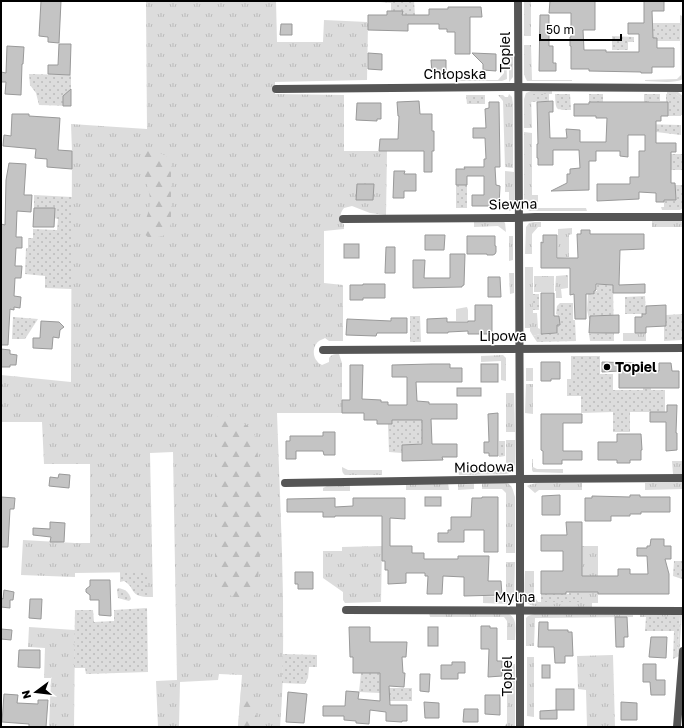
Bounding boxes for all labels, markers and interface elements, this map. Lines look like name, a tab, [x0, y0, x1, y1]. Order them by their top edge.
scale bar	[540, 16, 621, 42]
text: 50 m	[546, 22, 574, 37]
street label: Topiel	[496, 32, 513, 72]
street label: Chłopska	[424, 65, 486, 82]
street label: Siewna	[489, 195, 537, 212]
street label: Lipowa	[479, 327, 527, 344]
place label: Topiel	[615, 358, 657, 375]
marker: Topiel	[602, 362, 612, 372]
street label: Miodowa	[454, 457, 514, 476]
street label: Mylna	[495, 588, 535, 605]
street label: Topiel	[498, 656, 515, 696]
north arrow	[16, 672, 56, 712]
text: N	[18, 689, 33, 700]

